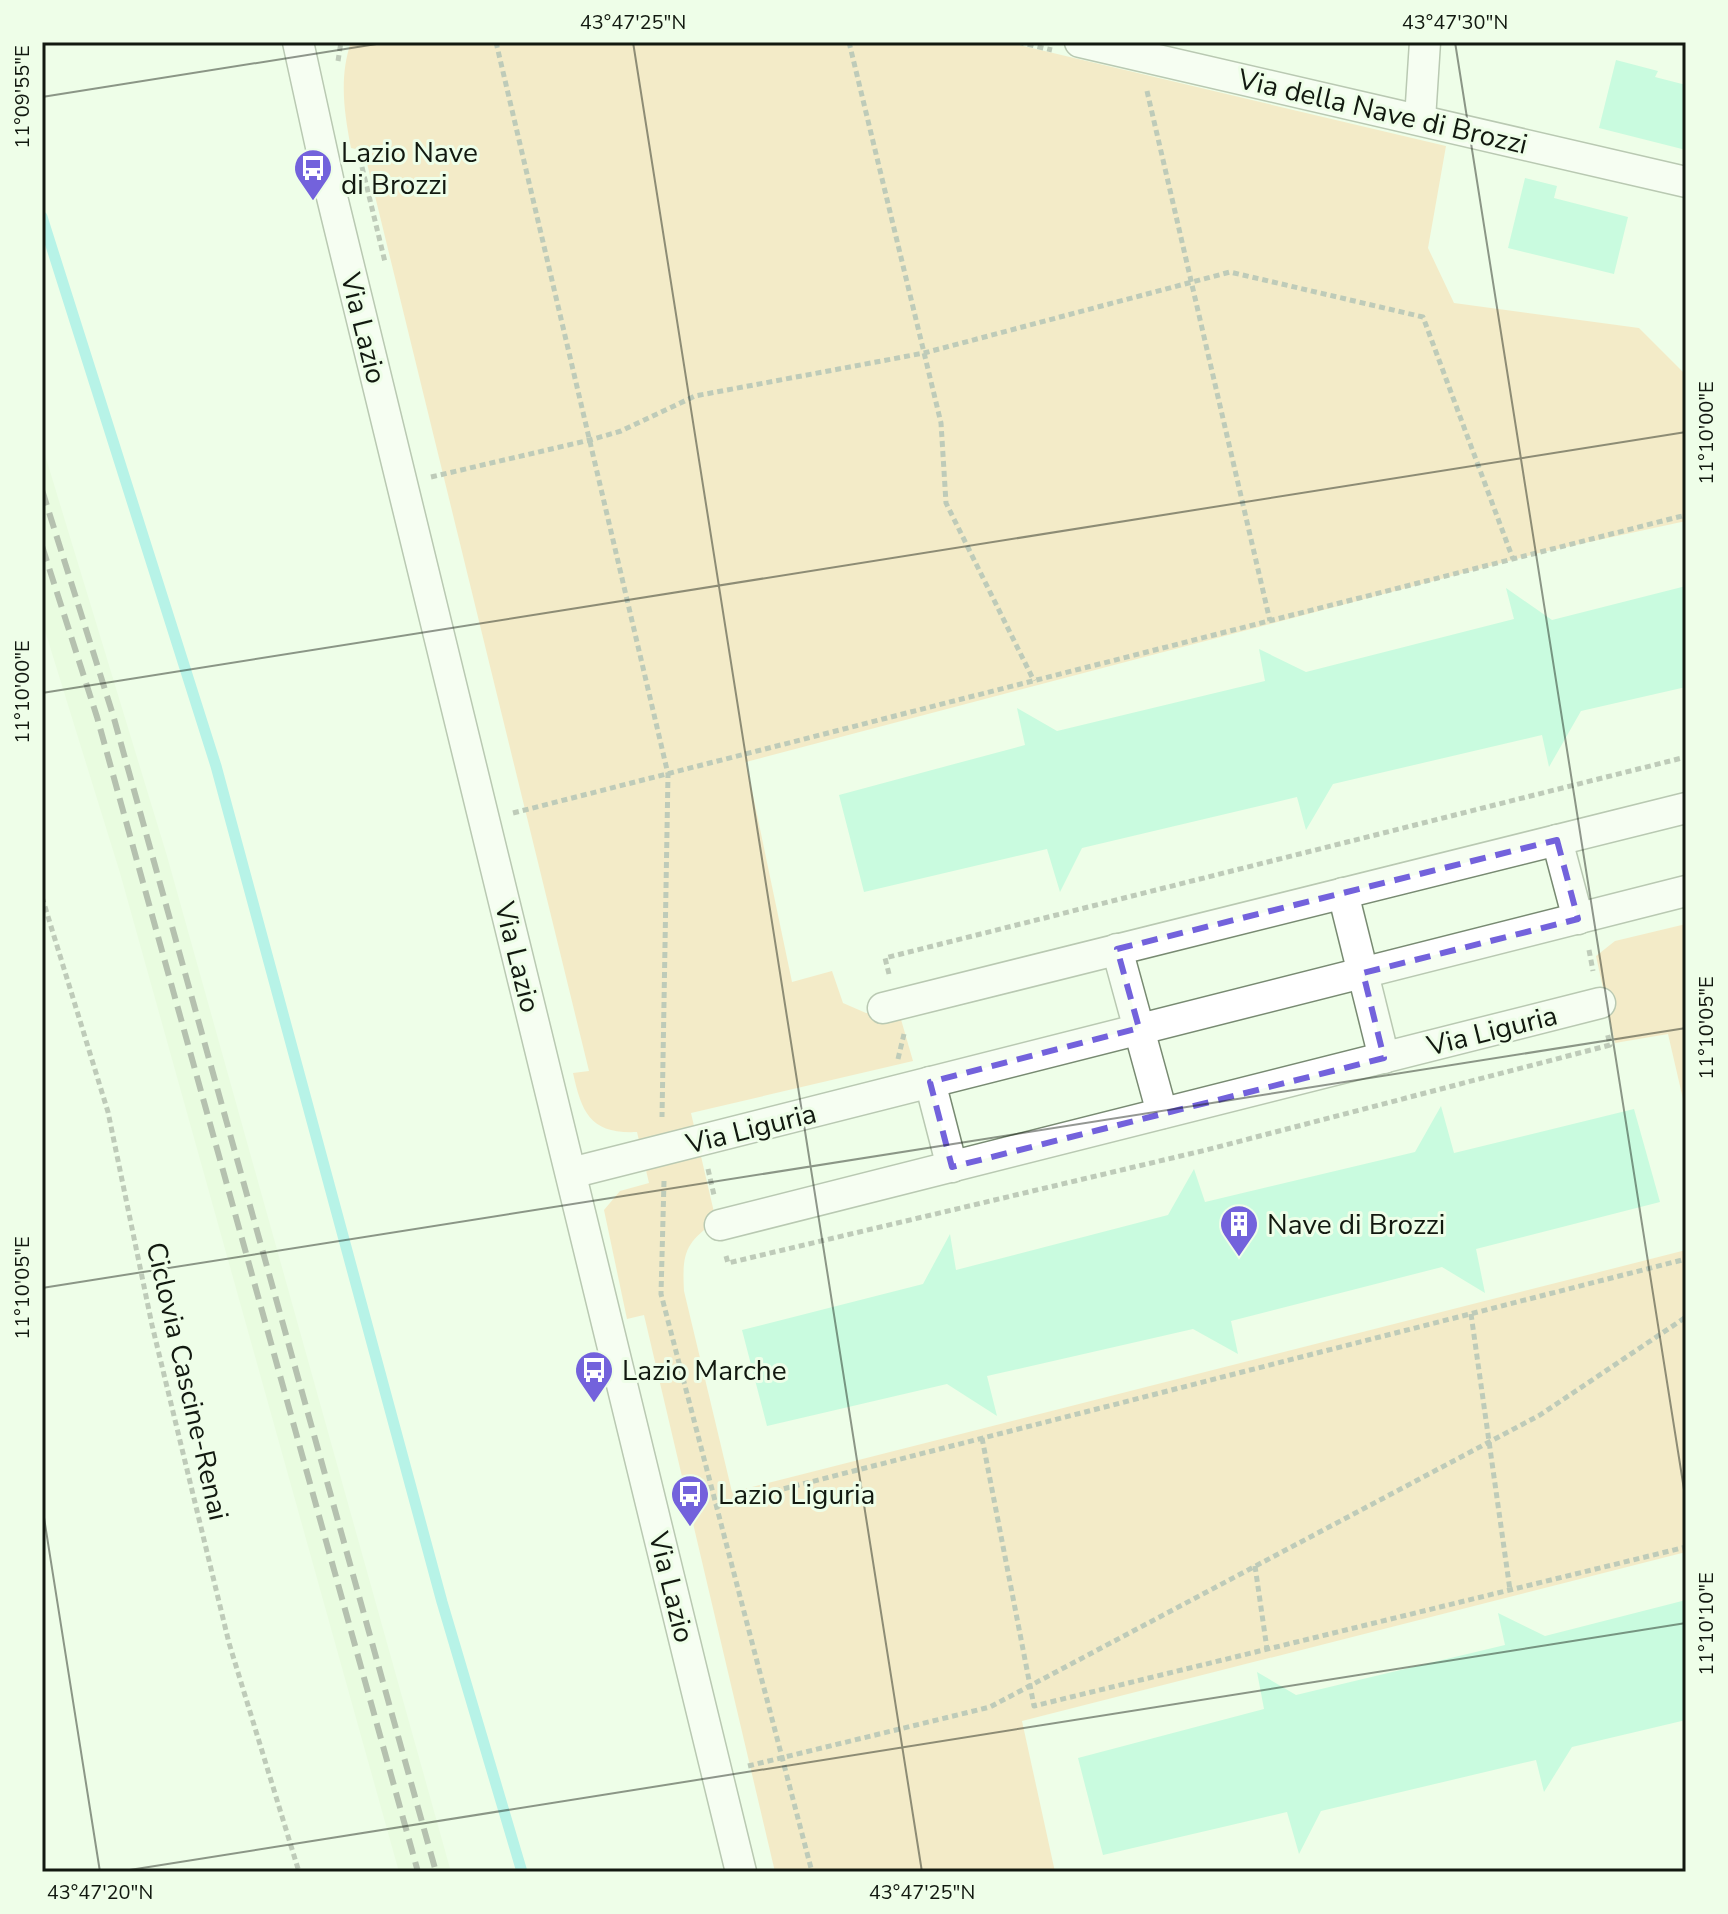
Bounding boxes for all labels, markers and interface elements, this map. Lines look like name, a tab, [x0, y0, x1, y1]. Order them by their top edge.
text: 43°47'25"N	[580, 9, 686, 36]
text: 43°47'30"N	[1402, 9, 1508, 36]
text: 11°09'55"E	[9, 45, 36, 149]
street label: Via della Nave di Brozzi	[1233, 60, 1531, 164]
place label: Lazio Nave di Brozzi	[341, 134, 478, 204]
bus stop icon: Lazio Nave di Brozzi	[292, 147, 334, 202]
street label: Via Lazio	[331, 268, 395, 388]
text: 11°10'00"E	[1693, 381, 1720, 485]
text: 11°10'00"E	[9, 640, 36, 744]
street label: Via Lazio	[485, 897, 549, 1017]
text: 11°10'05"E	[1693, 976, 1720, 1080]
street label: Via Liguria	[1422, 996, 1561, 1066]
street label: Via Liguria	[681, 1094, 820, 1164]
building icon: Nave di Brozzi	[1218, 1203, 1260, 1258]
place label: Nave di Brozzi	[1267, 1206, 1445, 1244]
text: 11°10'05"E	[9, 1236, 36, 1340]
street label: Ciclovia Cascine-Renai	[137, 1238, 238, 1524]
bus stop icon: Lazio Marche	[573, 1349, 615, 1404]
place label: Lazio Marche	[622, 1352, 787, 1390]
bus stop icon: Lazio Liguria	[669, 1473, 711, 1528]
place label: Lazio Liguria	[718, 1476, 875, 1514]
street label: Via Lazio	[639, 1527, 703, 1647]
text: 11°10'10"E	[1693, 1572, 1720, 1676]
text: 43°47'20"N	[47, 1879, 153, 1906]
text: 43°47'25"N	[869, 1879, 975, 1906]

